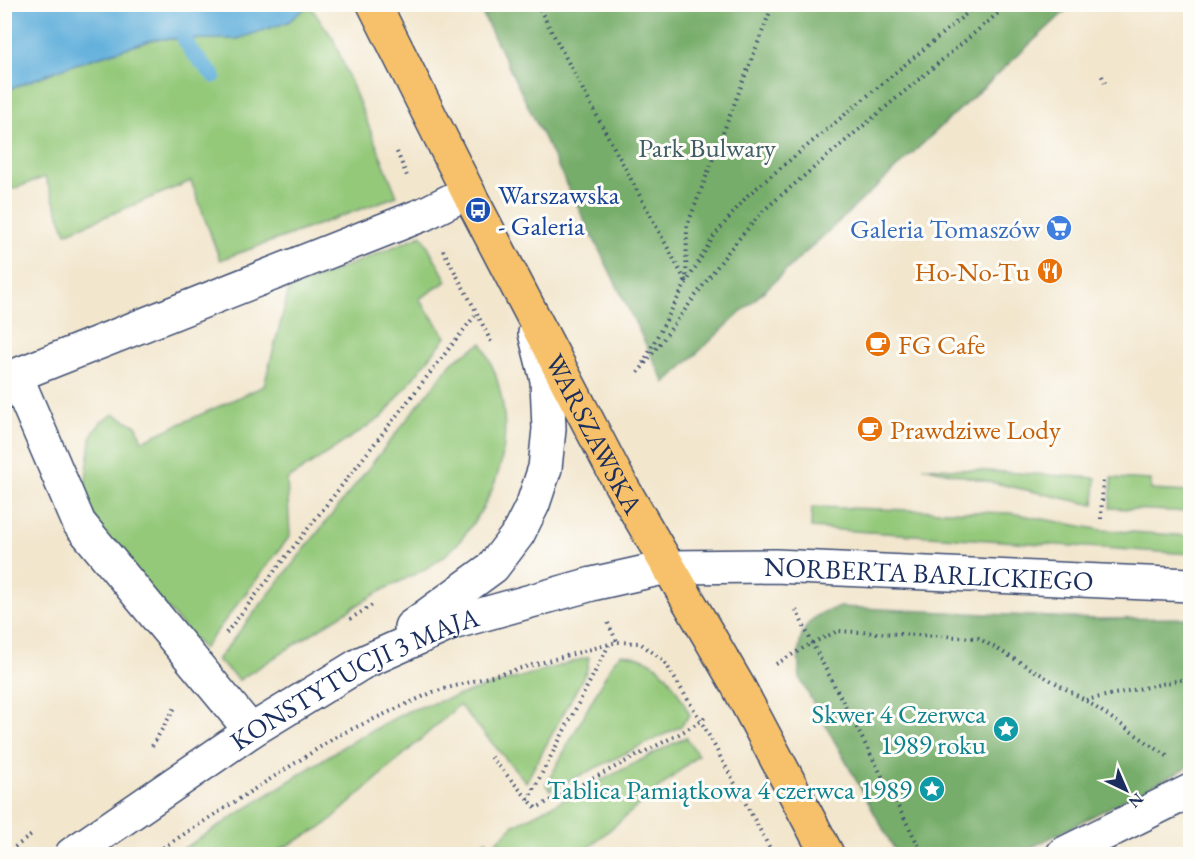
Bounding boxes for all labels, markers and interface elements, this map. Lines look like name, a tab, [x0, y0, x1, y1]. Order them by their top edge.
park label: Park Bulwary	[638, 130, 776, 165]
place label: Warszawska - Galeria	[498, 177, 620, 243]
bus stop icon: Warszawska - Galeria	[463, 195, 493, 225]
place label: Galeria Tomaszów	[850, 211, 1040, 246]
supermarket icon: Galeria Tomaszów	[1044, 213, 1074, 243]
place label: Ho-No-Tu	[915, 254, 1030, 289]
restaurant icon: Ho-No-Tu	[1035, 256, 1065, 286]
place label: FG Cafe	[898, 327, 985, 362]
cafe icon: FG Cafe	[863, 329, 893, 359]
street label: WARSZAWSKA	[538, 347, 652, 520]
place label: Prawdziwe Lody	[890, 412, 1061, 447]
cafe icon: Prawdziwe Lody	[855, 414, 885, 444]
street label: NORBERTA BARLICKIEGO	[764, 548, 1094, 598]
street label: KONSTYTUCJI 3 MAJA	[223, 599, 483, 758]
place label: Skwer 4 Czerwca 1989 roku	[812, 696, 986, 762]
place icon: Skwer 4 Czerwca 1989 roku	[991, 714, 1021, 744]
north arrow	[1096, 760, 1156, 820]
place label: Tablica Pamiątkowa 4 czerwca 1989	[547, 772, 912, 807]
place icon: Tablica Pamiątkowa 4 czerwca 1989	[917, 774, 947, 804]
text: N	[1124, 788, 1148, 813]

